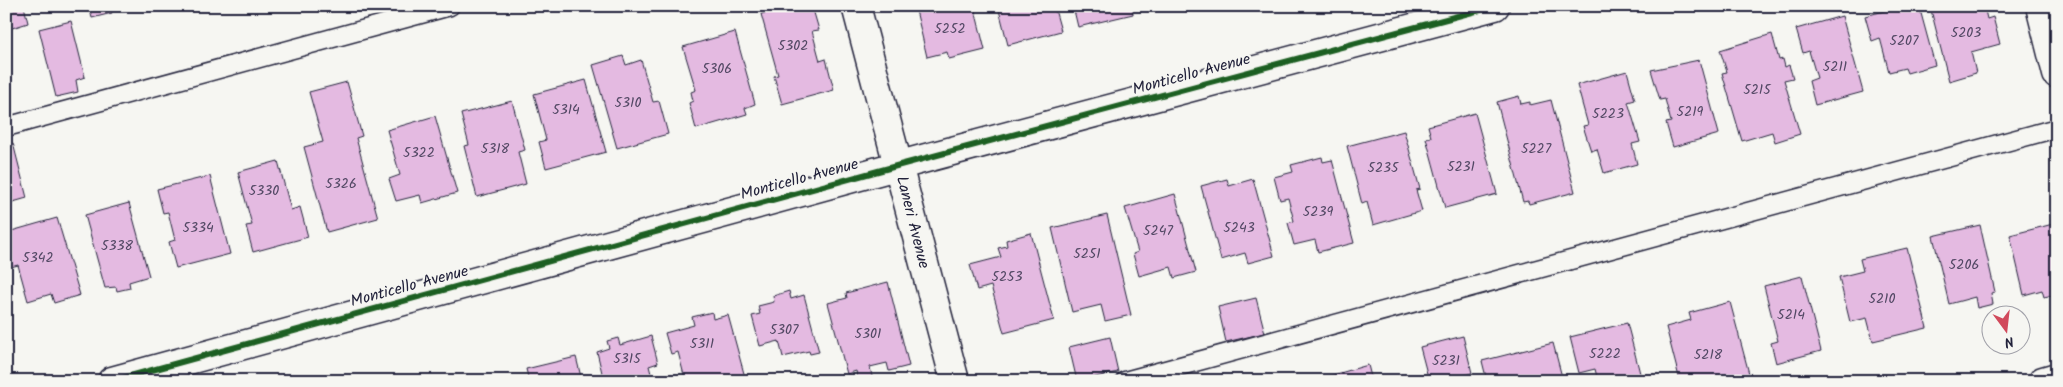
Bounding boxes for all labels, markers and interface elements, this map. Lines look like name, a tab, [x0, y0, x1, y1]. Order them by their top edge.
house number: 5252	[934, 18, 966, 40]
house number: 5203	[1951, 22, 1981, 44]
house number: 5207	[1889, 30, 1919, 52]
house number: 5302	[778, 35, 808, 57]
street label: Monticello Avenue	[1130, 47, 1253, 102]
house number: 5211	[1823, 56, 1847, 78]
house number: 5306	[702, 58, 732, 80]
house number: 5215	[1743, 79, 1772, 101]
house number: 5310	[615, 92, 641, 114]
house number: 5314	[552, 99, 580, 121]
house number: 5219	[1677, 101, 1704, 123]
house number: 5223	[1592, 103, 1624, 125]
house number: 5318	[481, 138, 510, 160]
house number: 5227	[1521, 138, 1552, 160]
house number: 5322	[403, 142, 435, 164]
street label: Monticello Avenue	[738, 152, 861, 207]
house number: 5231	[1447, 156, 1475, 178]
house number: 5235	[1367, 157, 1400, 179]
house number: 5326	[325, 173, 357, 195]
street label: Laneri Avenue	[889, 173, 936, 271]
house number: 5330	[249, 180, 279, 202]
house number: 5239	[1303, 201, 1333, 223]
house number: 5334	[182, 217, 214, 239]
house number: 5243	[1223, 217, 1255, 239]
house number: 5247	[1143, 220, 1173, 242]
house number: 5338	[101, 235, 134, 257]
house number: 5251	[1073, 243, 1101, 265]
house number: 5342	[22, 247, 54, 269]
house number: 5206	[1949, 254, 1979, 276]
street label: Monticello Avenue	[348, 259, 471, 314]
house number: 5253	[991, 266, 1023, 288]
house number: 5210	[1868, 288, 1896, 310]
house number: 5214	[1777, 304, 1805, 326]
north arrow	[1980, 304, 2030, 354]
house number: 5307	[770, 319, 799, 341]
house number: 5301	[855, 323, 881, 345]
text: N	[2002, 330, 2016, 353]
house number: 5311	[690, 333, 714, 355]
house number: 5222	[1589, 343, 1621, 365]
house number: 5218	[1694, 344, 1723, 366]
house number: 5315	[613, 348, 642, 370]
house number: 5231	[1432, 350, 1460, 372]

